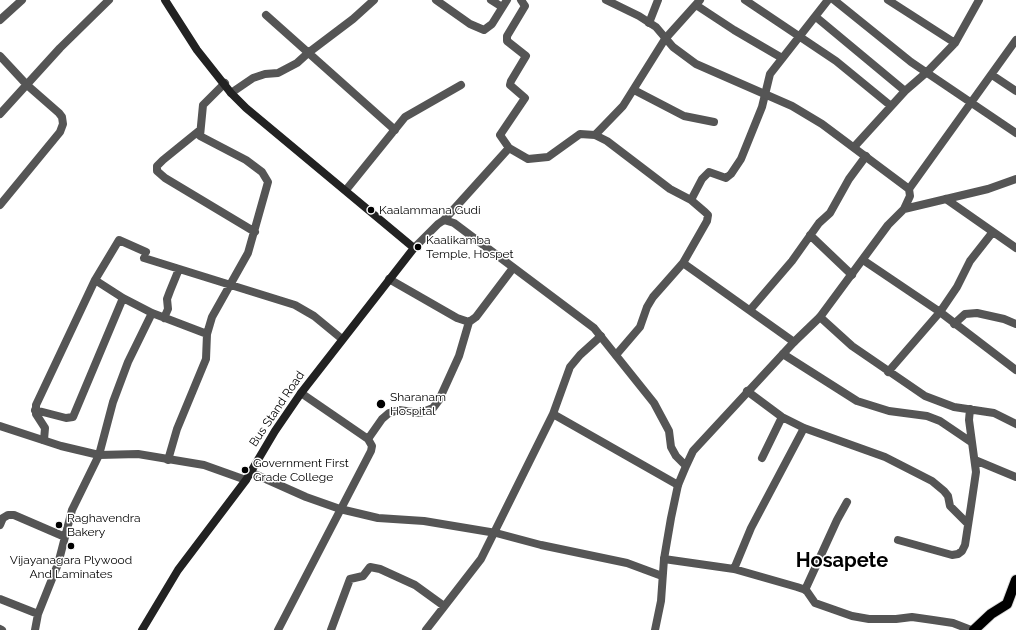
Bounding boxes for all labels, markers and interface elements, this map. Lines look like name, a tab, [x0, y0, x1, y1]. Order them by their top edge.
place label: Kaalammana Gudi	[379, 203, 481, 217]
marker: Kaalammana Gudi	[366, 205, 376, 215]
place label: Kaalikamba Temple, Hospet	[426, 233, 514, 261]
marker: Kaalikamba Temple, Hospet	[413, 242, 423, 252]
street label: Bus Stand Road	[246, 368, 308, 450]
place label: Sharanam Hospital	[390, 390, 446, 418]
marker: Sharanam Hospital	[375, 398, 387, 410]
place label: Government First Grade College	[253, 456, 349, 484]
marker: Government First Grade College	[240, 465, 250, 475]
place label: Raghavendra Bakery	[67, 511, 140, 539]
marker: Raghavendra Bakery	[54, 520, 64, 530]
marker: Vijayanagara Plywood And Laminates	[66, 541, 76, 551]
district label: Hosapete	[796, 549, 888, 573]
place label: Vijayanagara Plywood And Laminates	[10, 553, 132, 581]

